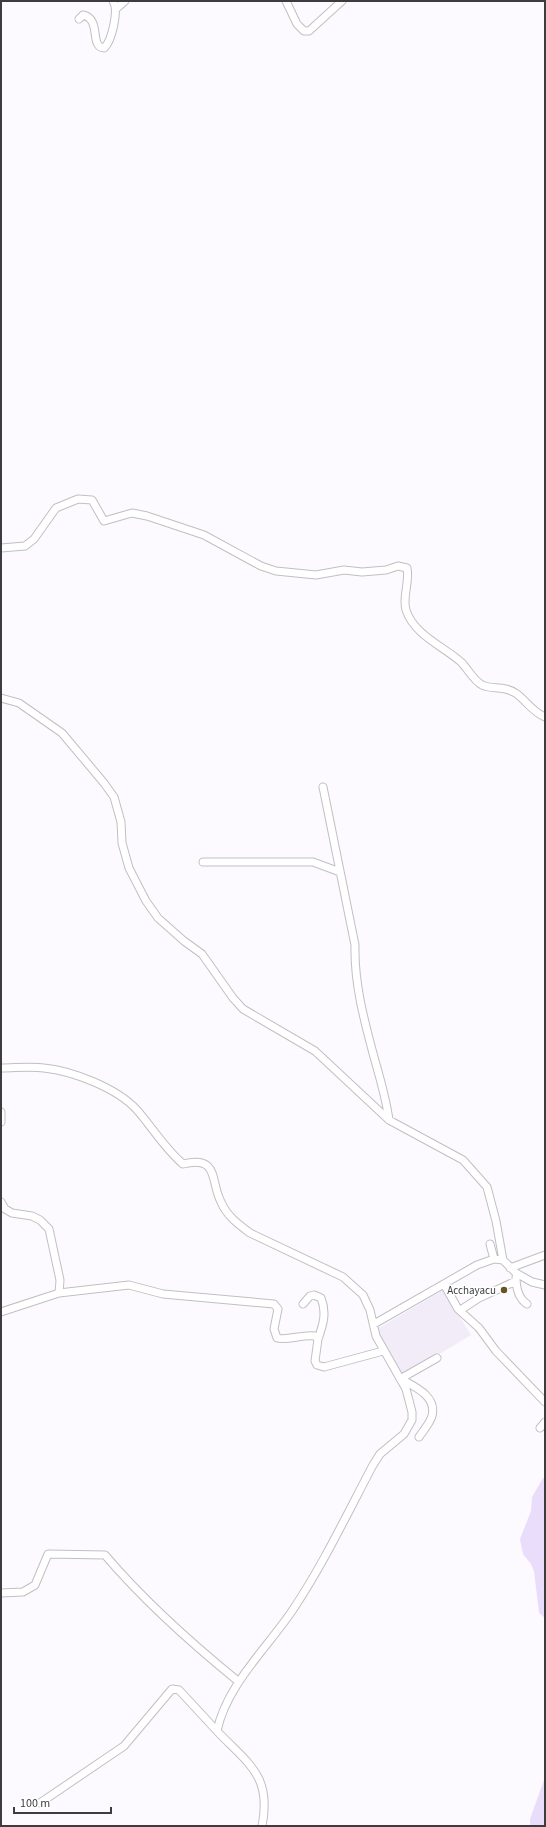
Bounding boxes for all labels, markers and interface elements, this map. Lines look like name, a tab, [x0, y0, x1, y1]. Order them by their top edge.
place label: Acchayacu	[447, 1283, 496, 1298]
marker: Acchayacu	[499, 1285, 509, 1295]
scale bar	[14, 1789, 111, 1815]
text: 100 m	[20, 1795, 50, 1812]

